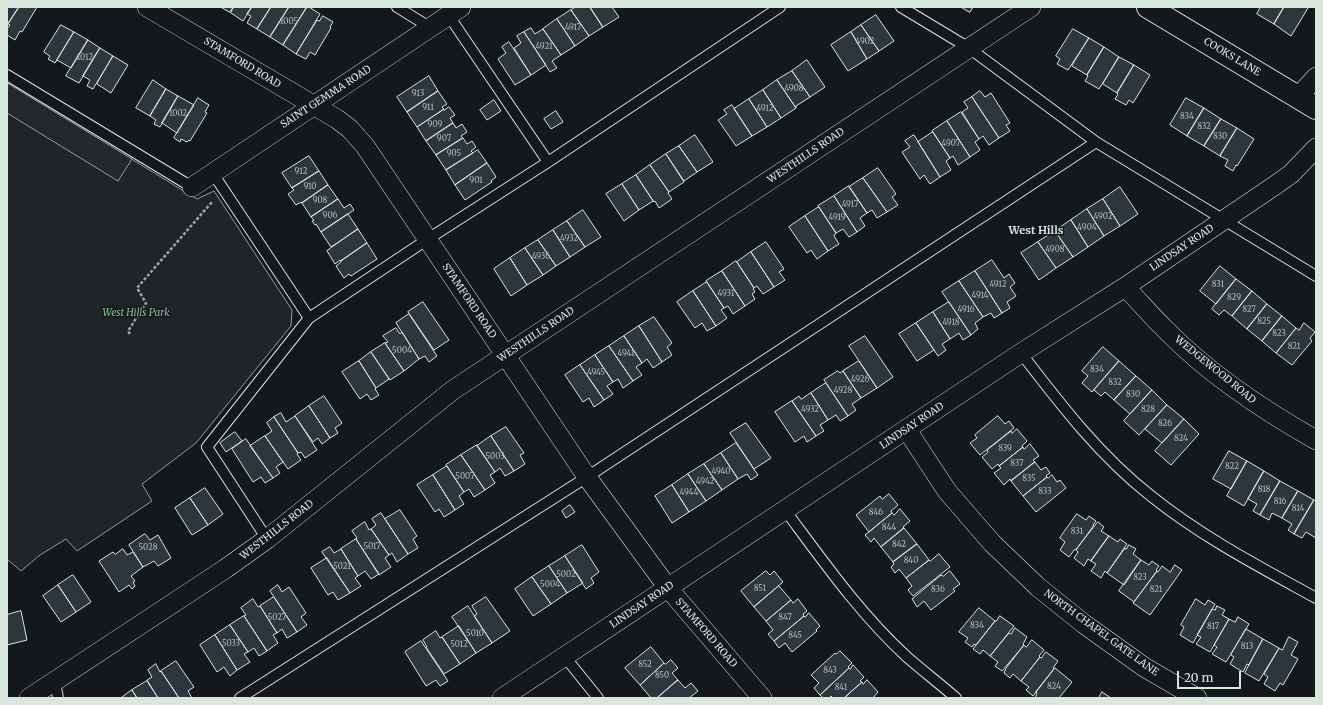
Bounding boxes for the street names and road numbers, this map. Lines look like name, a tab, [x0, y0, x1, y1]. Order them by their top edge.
street label: STAMFORD ROAD	[201, 35, 283, 91]
street label: COOKS LANE	[1201, 35, 1263, 79]
street label: SAINT GEMMA ROAD	[278, 63, 374, 131]
street label: WESTHILLS ROAD	[765, 126, 847, 186]
street label: LINDSAY ROAD	[1148, 222, 1216, 274]
street label: STAMFORD ROAD	[439, 261, 499, 341]
street label: WESTHILLS ROAD	[495, 305, 577, 365]
street label: WEDGEWOOD ROAD	[1172, 334, 1258, 406]
street label: LINDSAY ROAD	[878, 400, 946, 452]
street label: WESTHILLS ROAD	[238, 498, 316, 562]
street label: LINDSAY ROAD	[608, 579, 676, 631]
street label: NORTH CHAPEL GATE LANE	[1041, 587, 1161, 679]
street label: STAMFORD ROAD	[673, 596, 739, 670]

